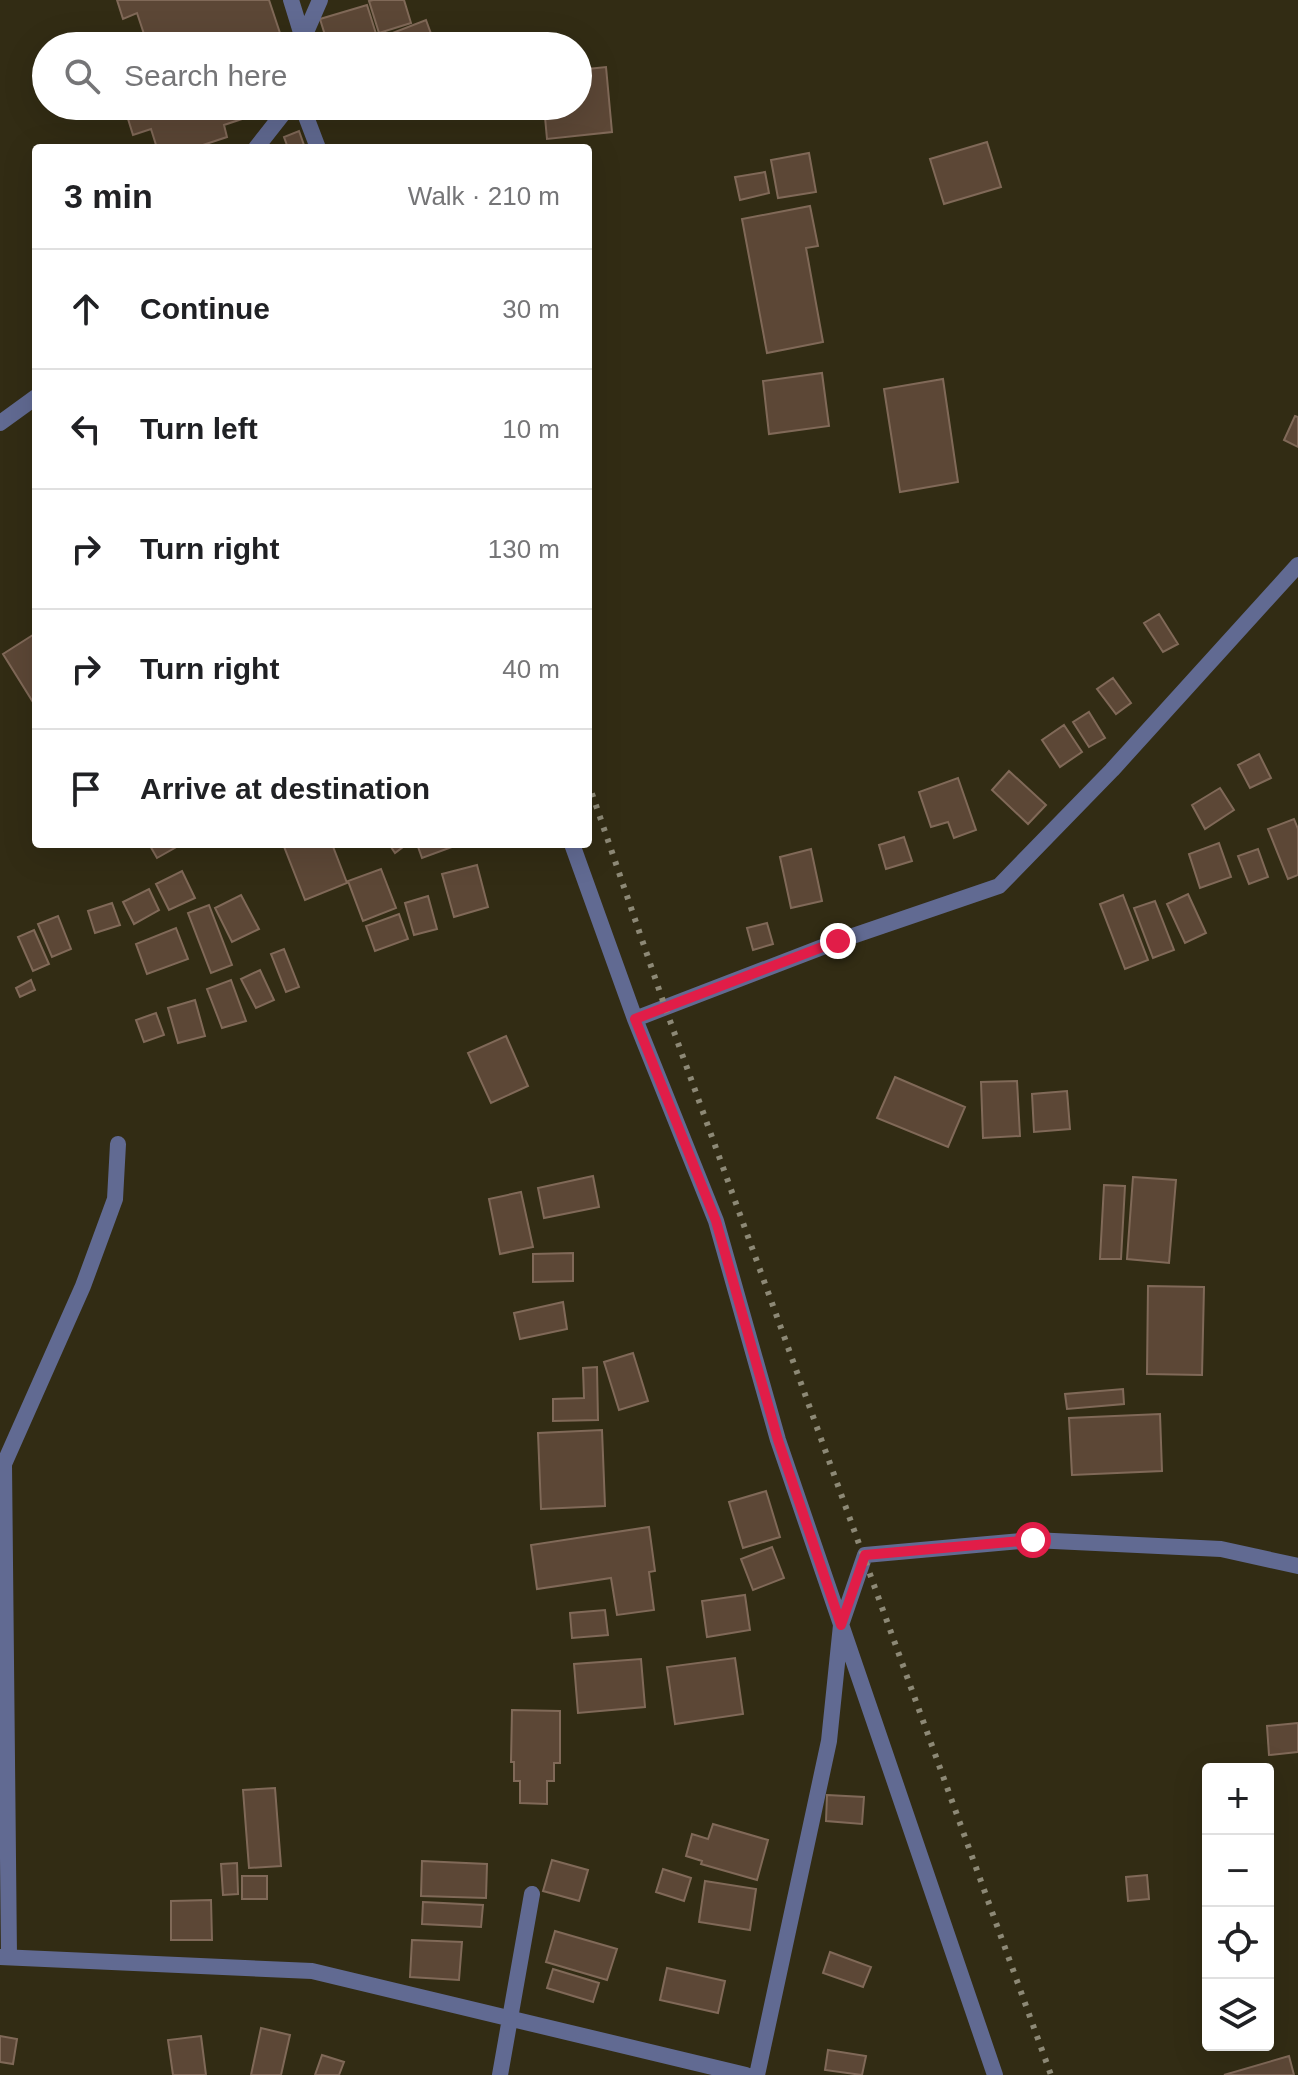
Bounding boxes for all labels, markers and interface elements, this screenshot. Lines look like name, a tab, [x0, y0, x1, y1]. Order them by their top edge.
search box	[32, 32, 592, 120]
icon: search	[60, 54, 104, 98]
text: Search here	[124, 59, 287, 92]
text: 3 min	[64, 177, 153, 215]
text: Walk · 210 m	[408, 181, 560, 211]
icon: ahead	[64, 287, 108, 331]
text: Continue	[140, 292, 270, 325]
text: 30 m	[502, 294, 560, 324]
icon: left	[64, 407, 108, 451]
text: Turn left	[140, 412, 258, 445]
text: 10 m	[502, 414, 560, 444]
icon: right	[64, 527, 108, 571]
text: Turn right	[140, 532, 279, 565]
text: 130 m	[488, 534, 560, 564]
icon: right	[64, 647, 108, 691]
text: Turn right	[140, 652, 279, 685]
text: 40 m	[502, 654, 560, 684]
icon: arrive	[64, 767, 108, 811]
text: Arrive at destination	[140, 772, 430, 805]
route end	[820, 923, 856, 959]
route start	[1015, 1522, 1051, 1558]
map controls	[1202, 1763, 1274, 2051]
button: +	[1202, 1763, 1274, 1835]
button: −	[1202, 1835, 1274, 1907]
button: locate	[1202, 1907, 1274, 1979]
button: layers	[1202, 1979, 1274, 2051]

